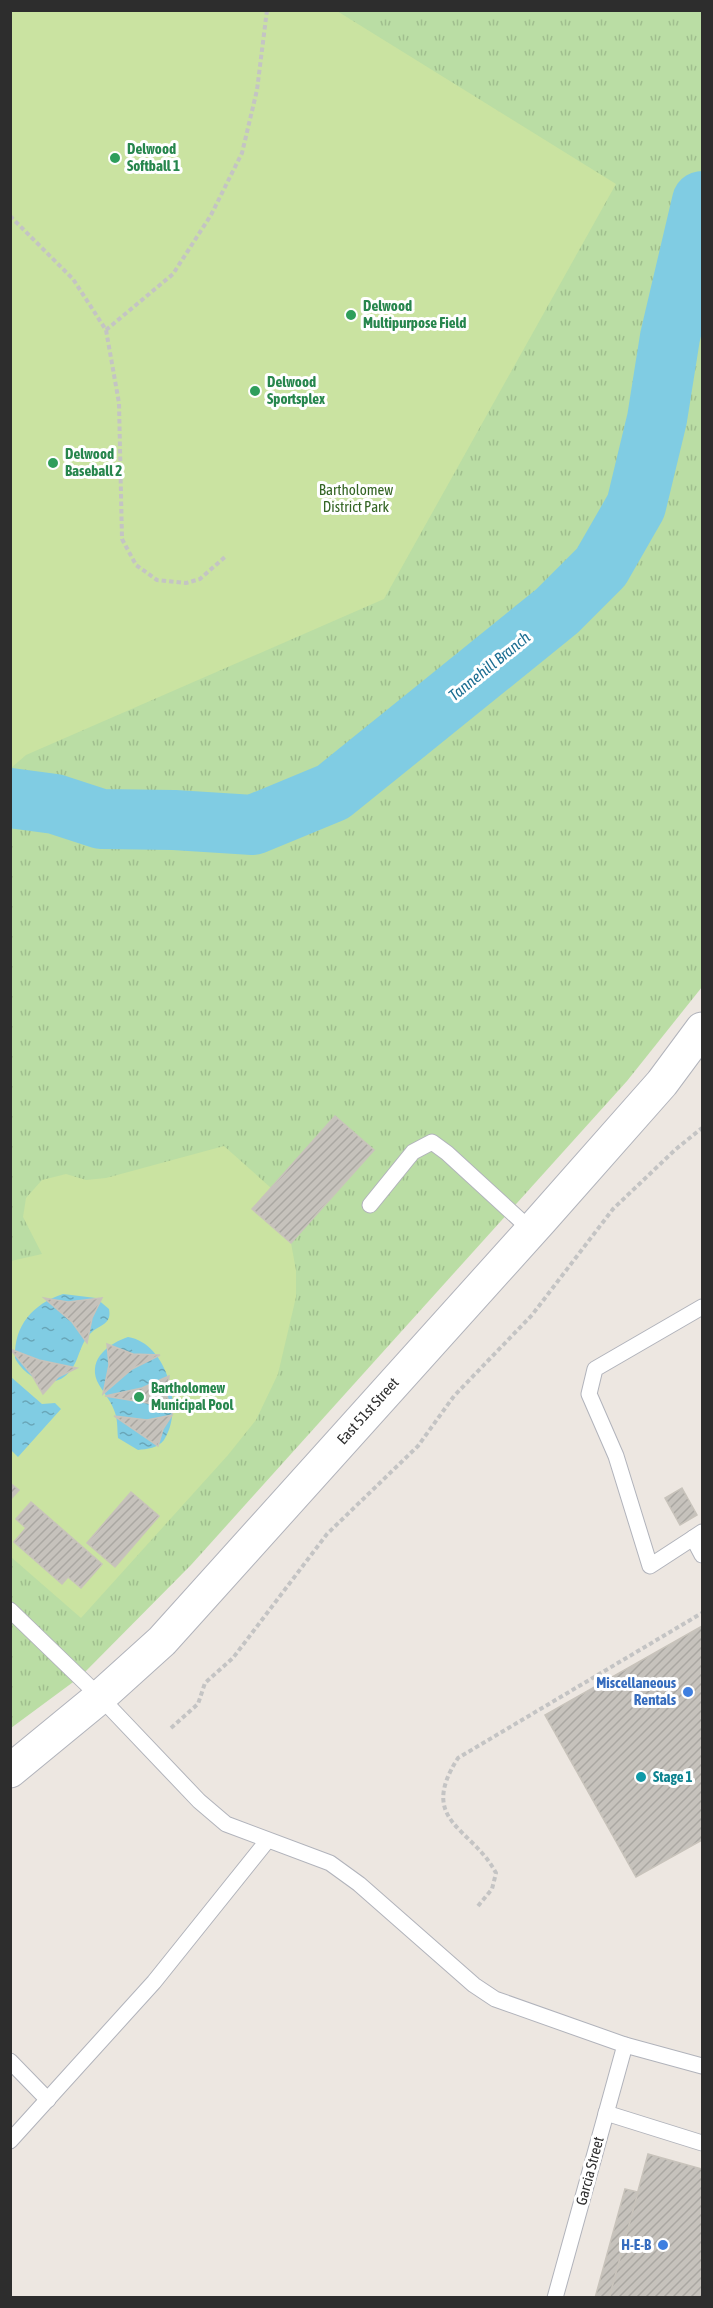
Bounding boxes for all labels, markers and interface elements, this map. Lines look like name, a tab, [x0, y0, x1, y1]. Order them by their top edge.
place label: Delwood Softball 1	[127, 140, 180, 174]
marker: Delwood Softball 1	[108, 151, 122, 165]
place label: Delwood Multipurpose Field	[363, 297, 466, 331]
marker: Delwood Multipurpose Field	[344, 308, 358, 322]
place label: Delwood Sportsplex	[267, 373, 325, 407]
marker: Delwood Sportsplex	[248, 384, 262, 398]
place label: Delwood Baseball 2	[65, 445, 122, 479]
marker: Delwood Baseball 2	[46, 456, 60, 470]
park label: Bartholomew District Park	[319, 481, 393, 515]
water label: Tannehill Branch	[445, 628, 533, 704]
street label: East 51st Street	[333, 1374, 402, 1447]
place label: Bartholomew Municipal Pool	[151, 1379, 234, 1413]
marker: Bartholomew Municipal Pool	[132, 1390, 146, 1404]
place label: Miscellaneous Rentals	[596, 1674, 677, 1708]
marker: Miscellaneous Rentals	[681, 1685, 695, 1699]
place label: Stage 1	[653, 1768, 693, 1785]
marker: Stage 1	[634, 1770, 648, 1784]
street label: Garcia Street	[572, 2135, 607, 2207]
place label: H-E-B	[621, 2236, 652, 2253]
marker: H-E-B	[656, 2238, 670, 2252]

